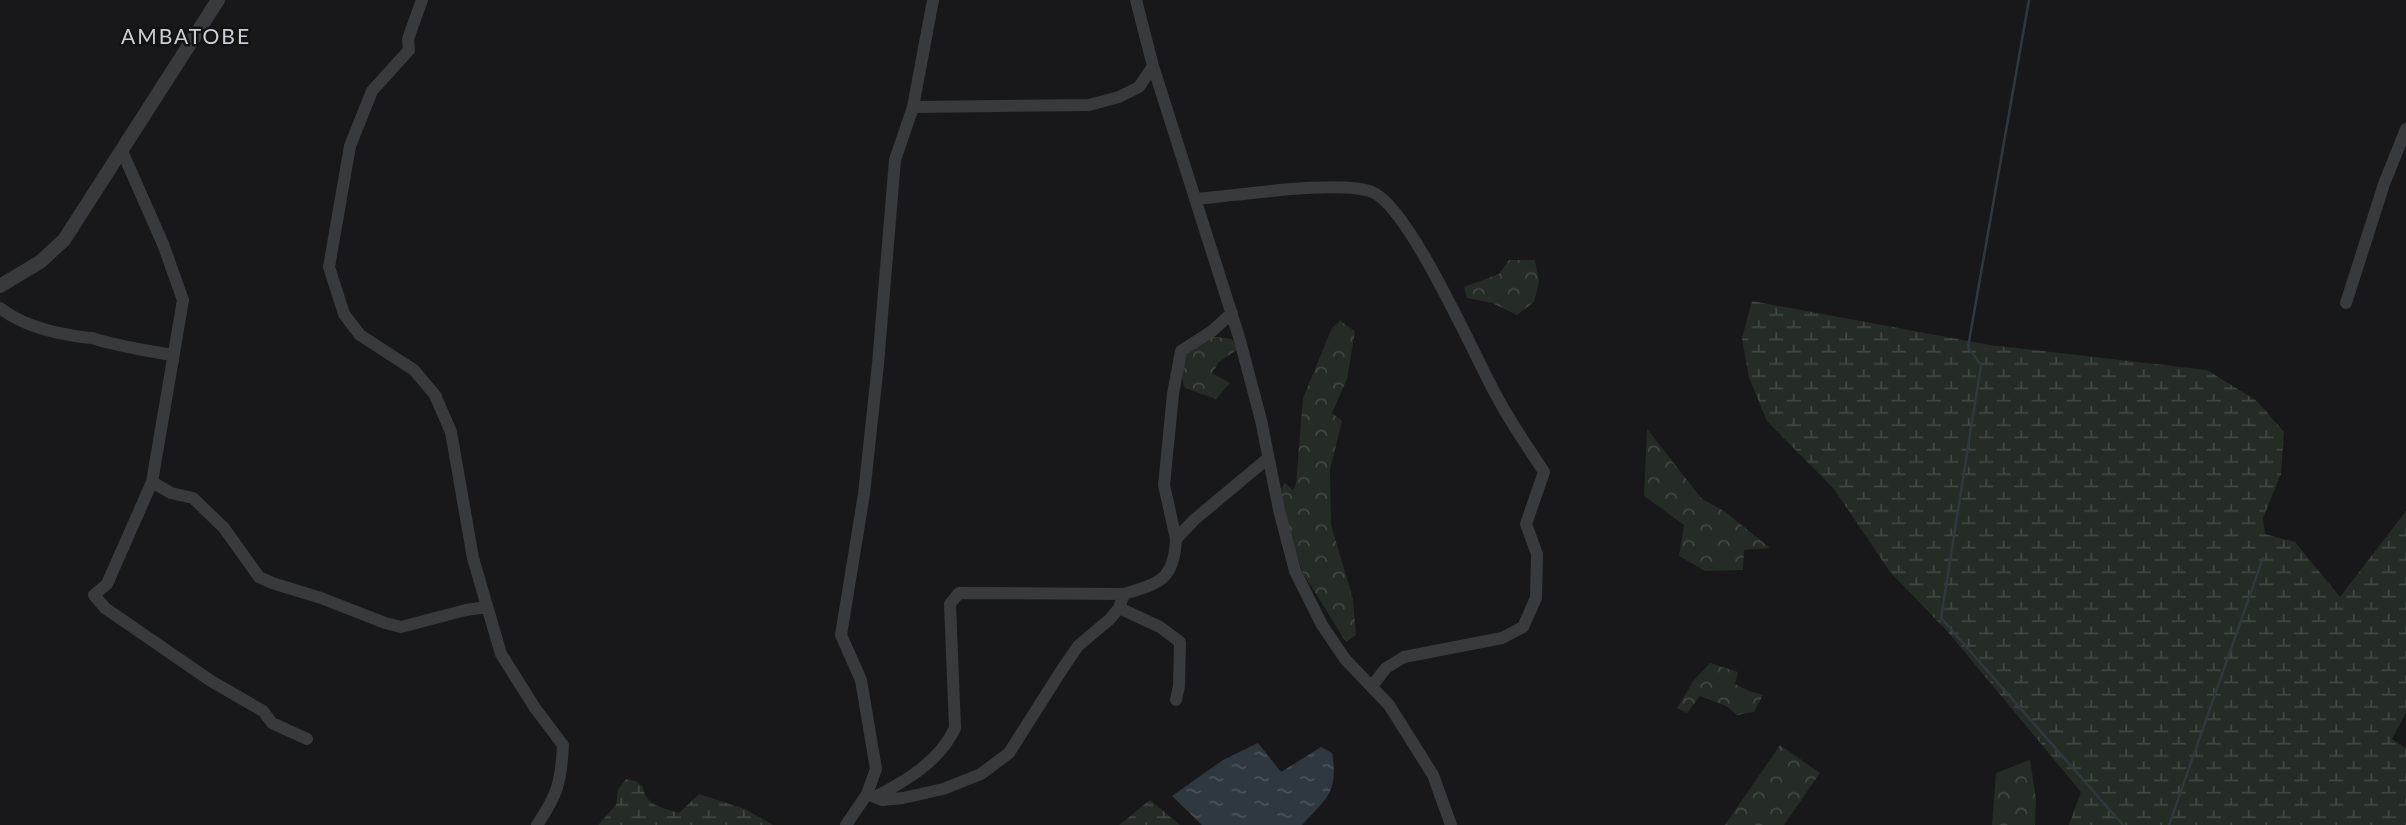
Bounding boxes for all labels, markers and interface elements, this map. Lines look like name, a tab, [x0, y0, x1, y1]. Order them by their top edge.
district label: AMBATOBE	[121, 23, 251, 48]

